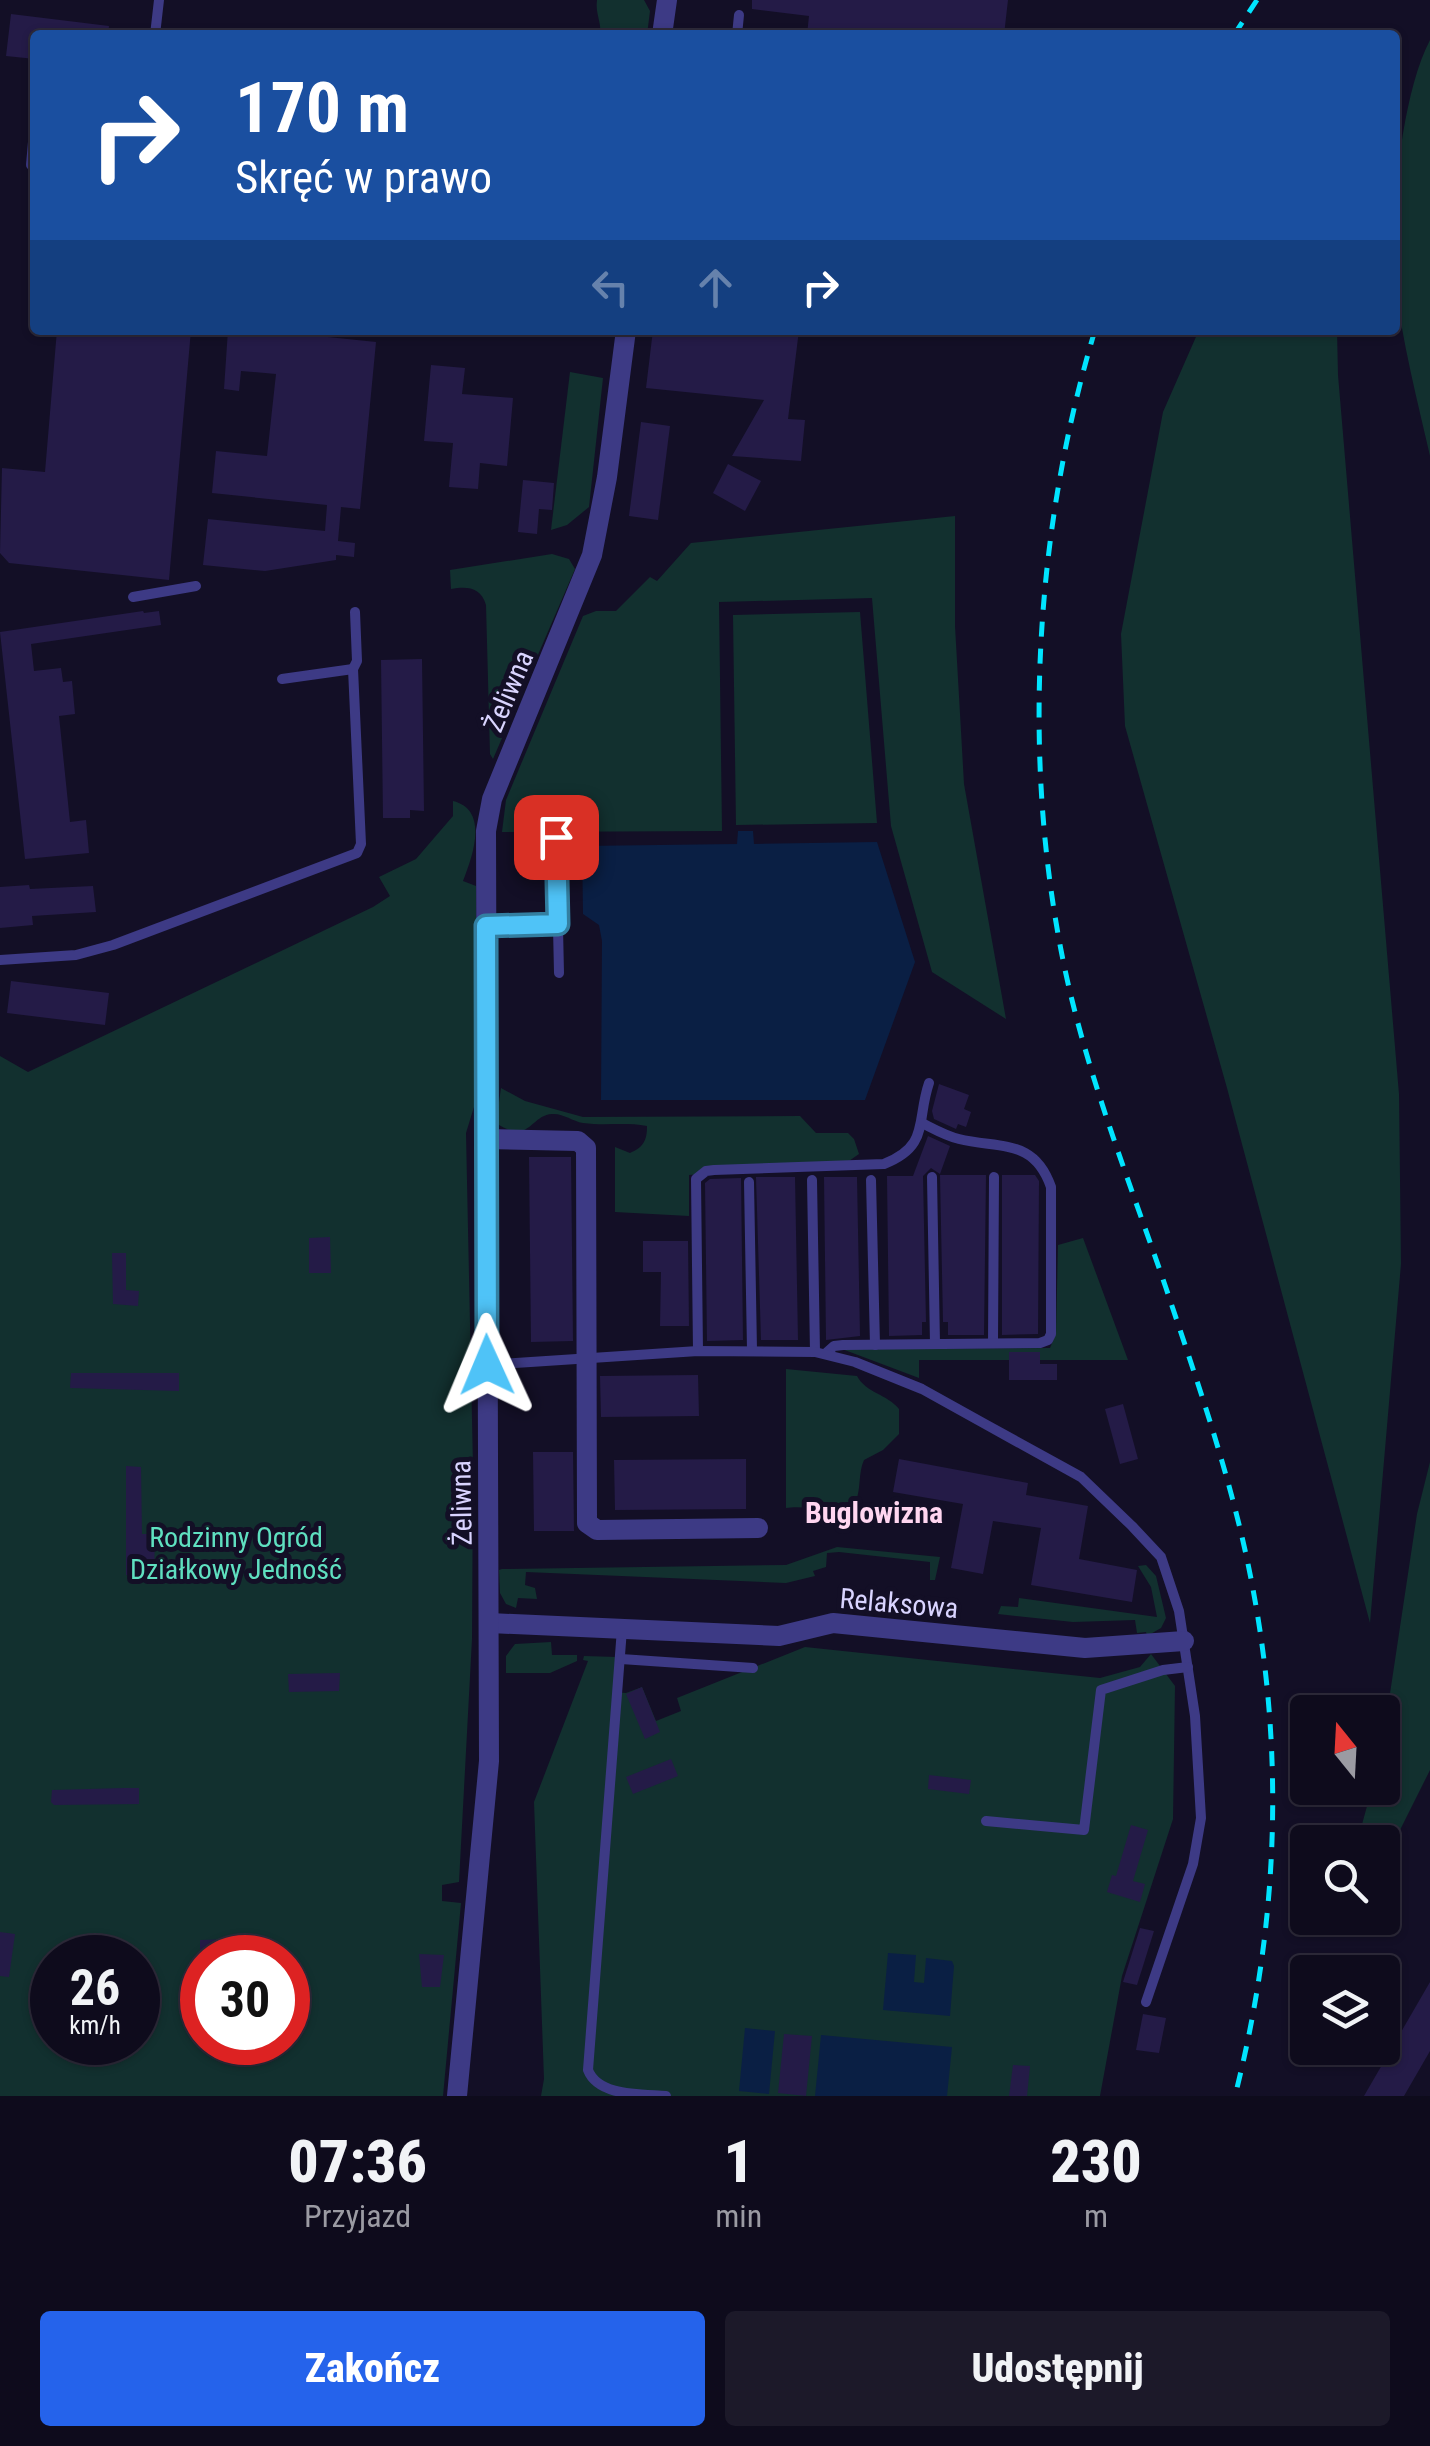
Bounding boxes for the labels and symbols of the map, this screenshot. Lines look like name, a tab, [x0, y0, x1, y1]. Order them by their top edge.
street label: Żeliwna	[477, 645, 540, 737]
pin	[514, 795, 599, 880]
position arrow	[435, 1313, 539, 1417]
street label: Żeliwna	[444, 1460, 479, 1546]
district label: Buglowizna	[805, 1495, 943, 1530]
park label: Rodzinny Ogród Działkowy Jedność	[130, 1521, 342, 1586]
street label: Relaksowa	[838, 1582, 960, 1625]
north arrow	[1290, 1695, 1400, 1805]
speed limit sign: 30	[180, 1935, 310, 2065]

